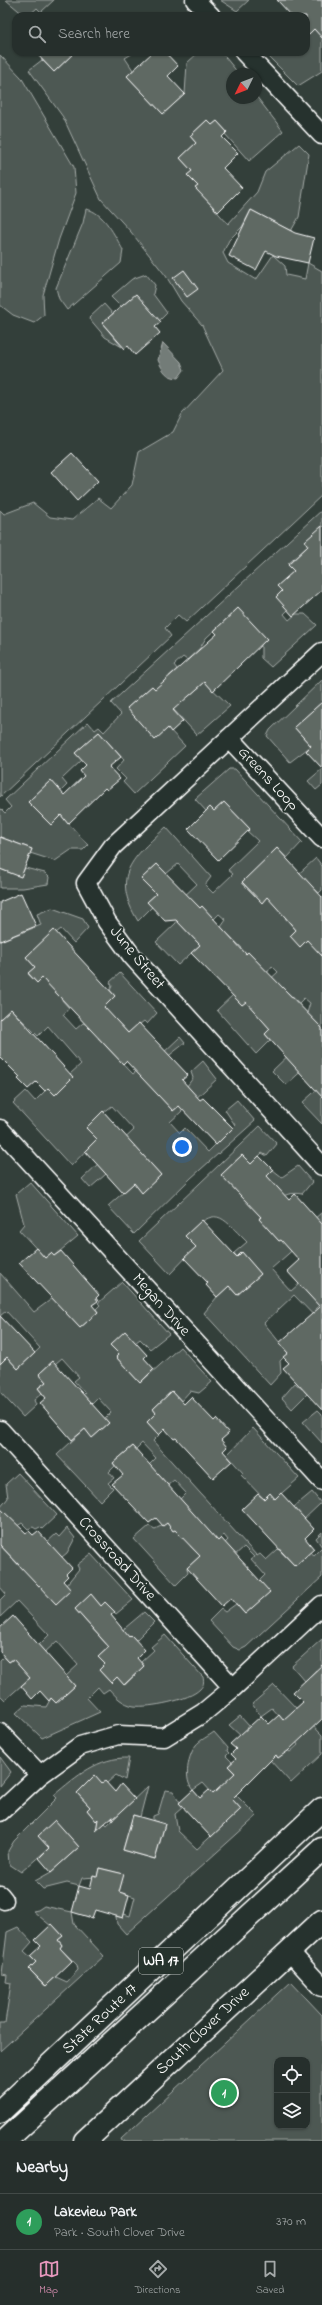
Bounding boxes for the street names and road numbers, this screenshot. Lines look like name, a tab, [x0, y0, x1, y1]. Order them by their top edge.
street label: Greens Loop	[232, 741, 304, 817]
street label: June Street	[103, 921, 171, 995]
street label: Megan Drive	[126, 1268, 197, 1343]
street label: Crossroad Drive	[72, 1511, 162, 1607]
road number: WA 17	[139, 1948, 183, 1974]
street label: State Route 17	[57, 1977, 143, 2060]
street label: South Clover Drive	[151, 1981, 256, 2081]

